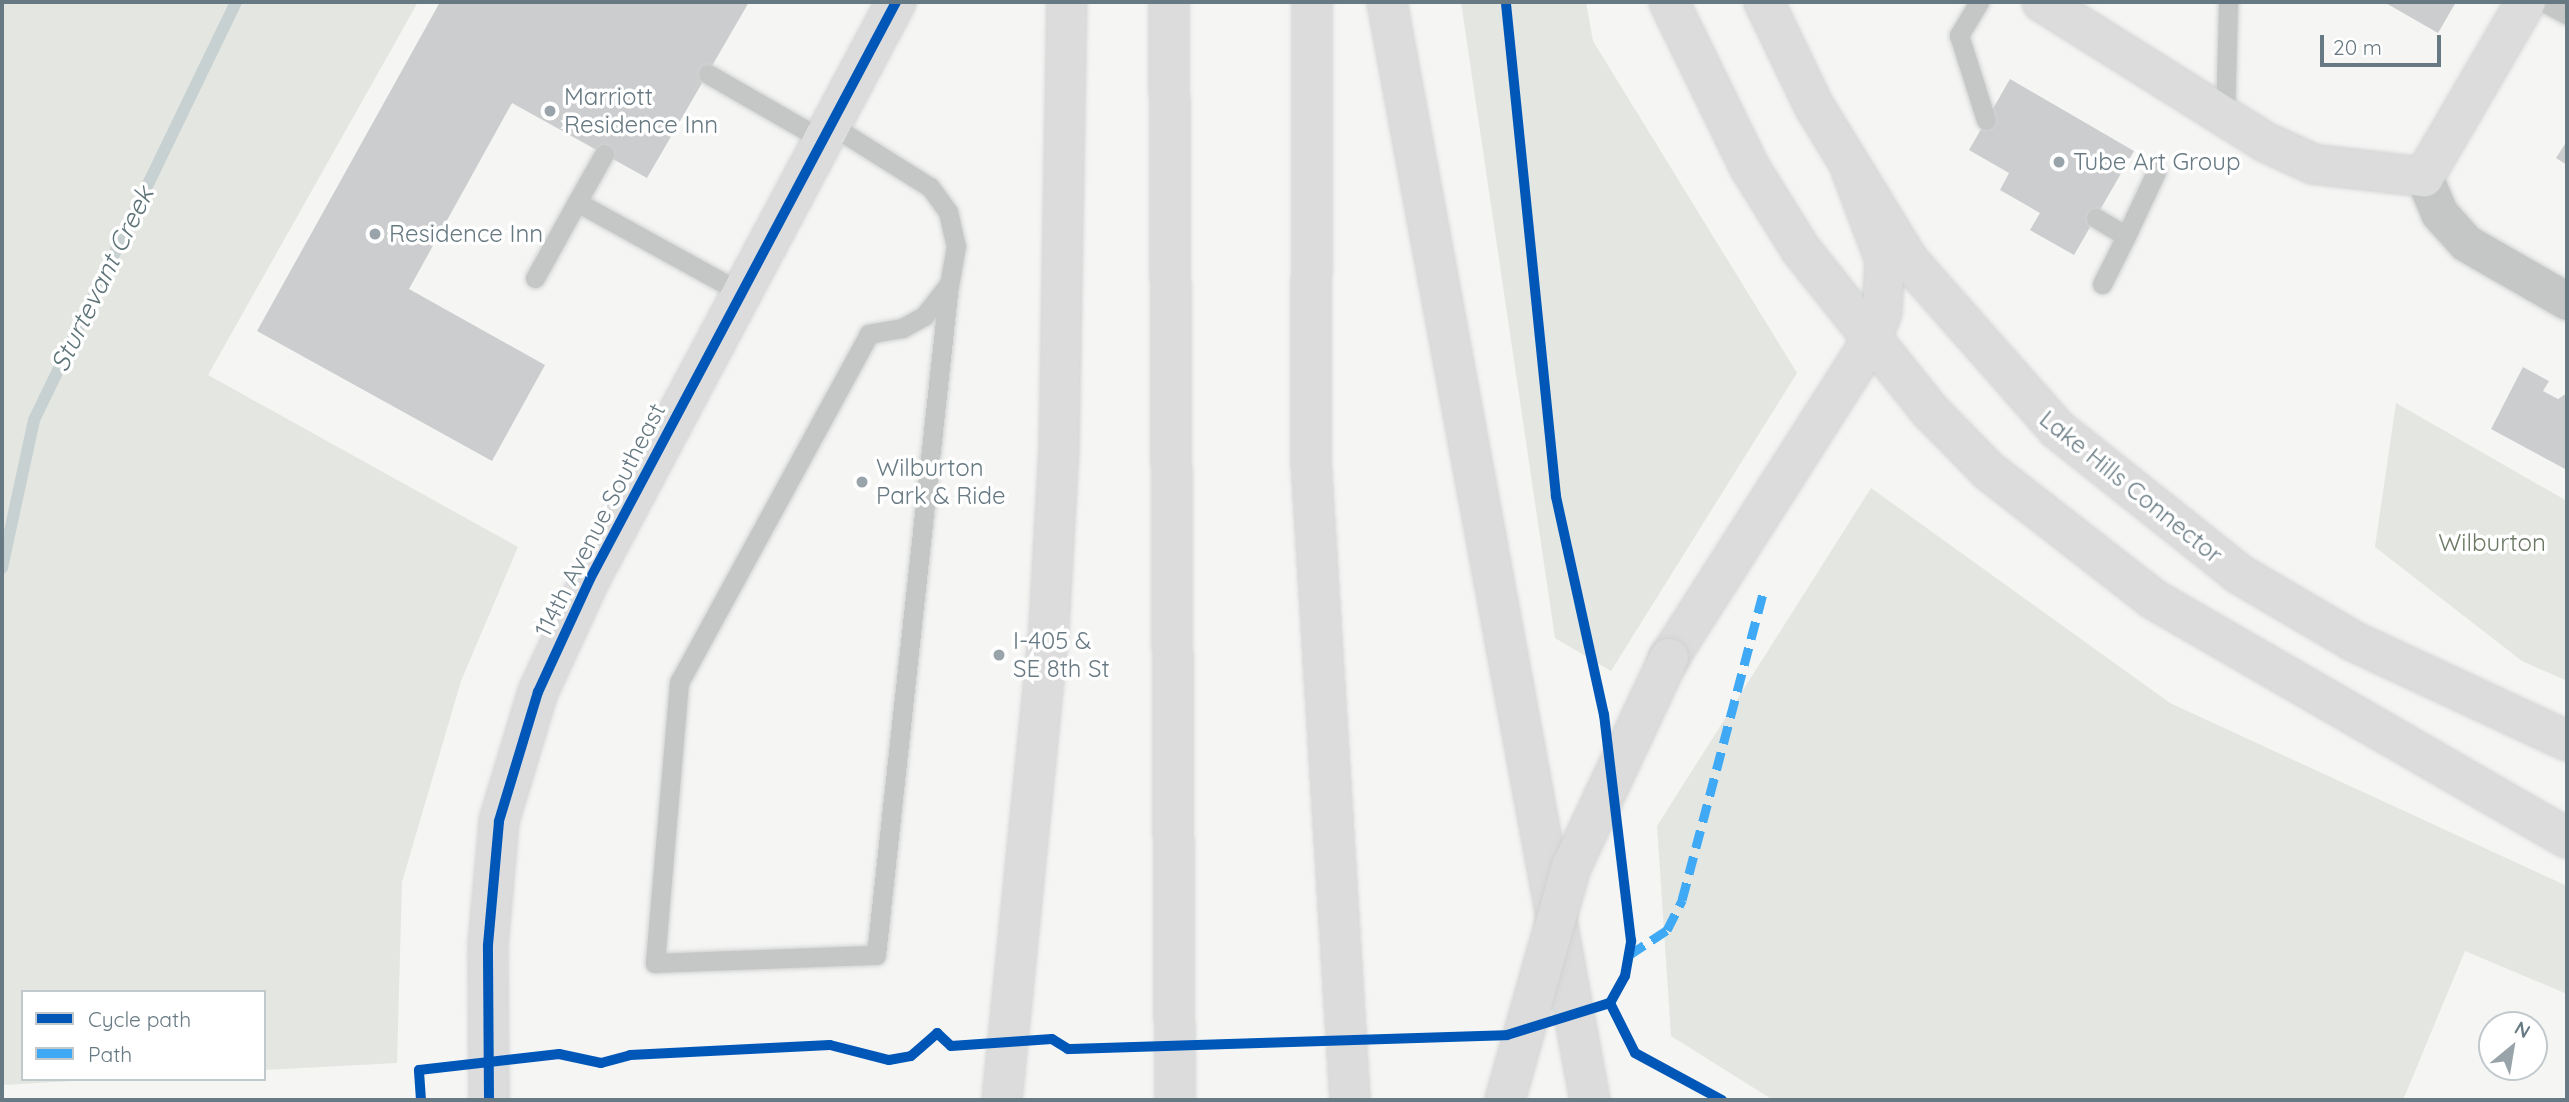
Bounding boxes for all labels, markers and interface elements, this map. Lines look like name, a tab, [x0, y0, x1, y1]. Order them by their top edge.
scale bar	[2324, 21, 2445, 65]
text: 20 m	[2333, 34, 2382, 60]
place label: Marriott Residence Inn	[564, 83, 718, 139]
marker: Marriott Residence Inn	[542, 103, 558, 119]
place label: Tube Art Group	[2073, 148, 2240, 176]
marker: Tube Art Group	[2051, 154, 2067, 170]
water label: Sturtevant Creek	[44, 182, 160, 376]
place label: Residence Inn	[389, 220, 543, 248]
marker: Residence Inn	[367, 226, 383, 242]
street label: 114th Avenue Southeast	[529, 399, 671, 641]
street label: Lake Hills Connector	[2034, 404, 2228, 570]
place label: Wilburton Park & Ride	[876, 454, 1006, 510]
marker: Wilburton Park & Ride	[854, 474, 870, 490]
park label: Wilburton	[2438, 529, 2546, 557]
place label: I-405 & SE 8th St	[1013, 627, 1110, 683]
marker: I-405 & SE 8th St	[991, 647, 1007, 663]
legend	[21, 990, 266, 1081]
text: Cycle path	[88, 1006, 191, 1032]
north arrow	[2478, 1011, 2548, 1081]
text: N	[2510, 1016, 2535, 1043]
text: Path	[88, 1041, 132, 1067]

